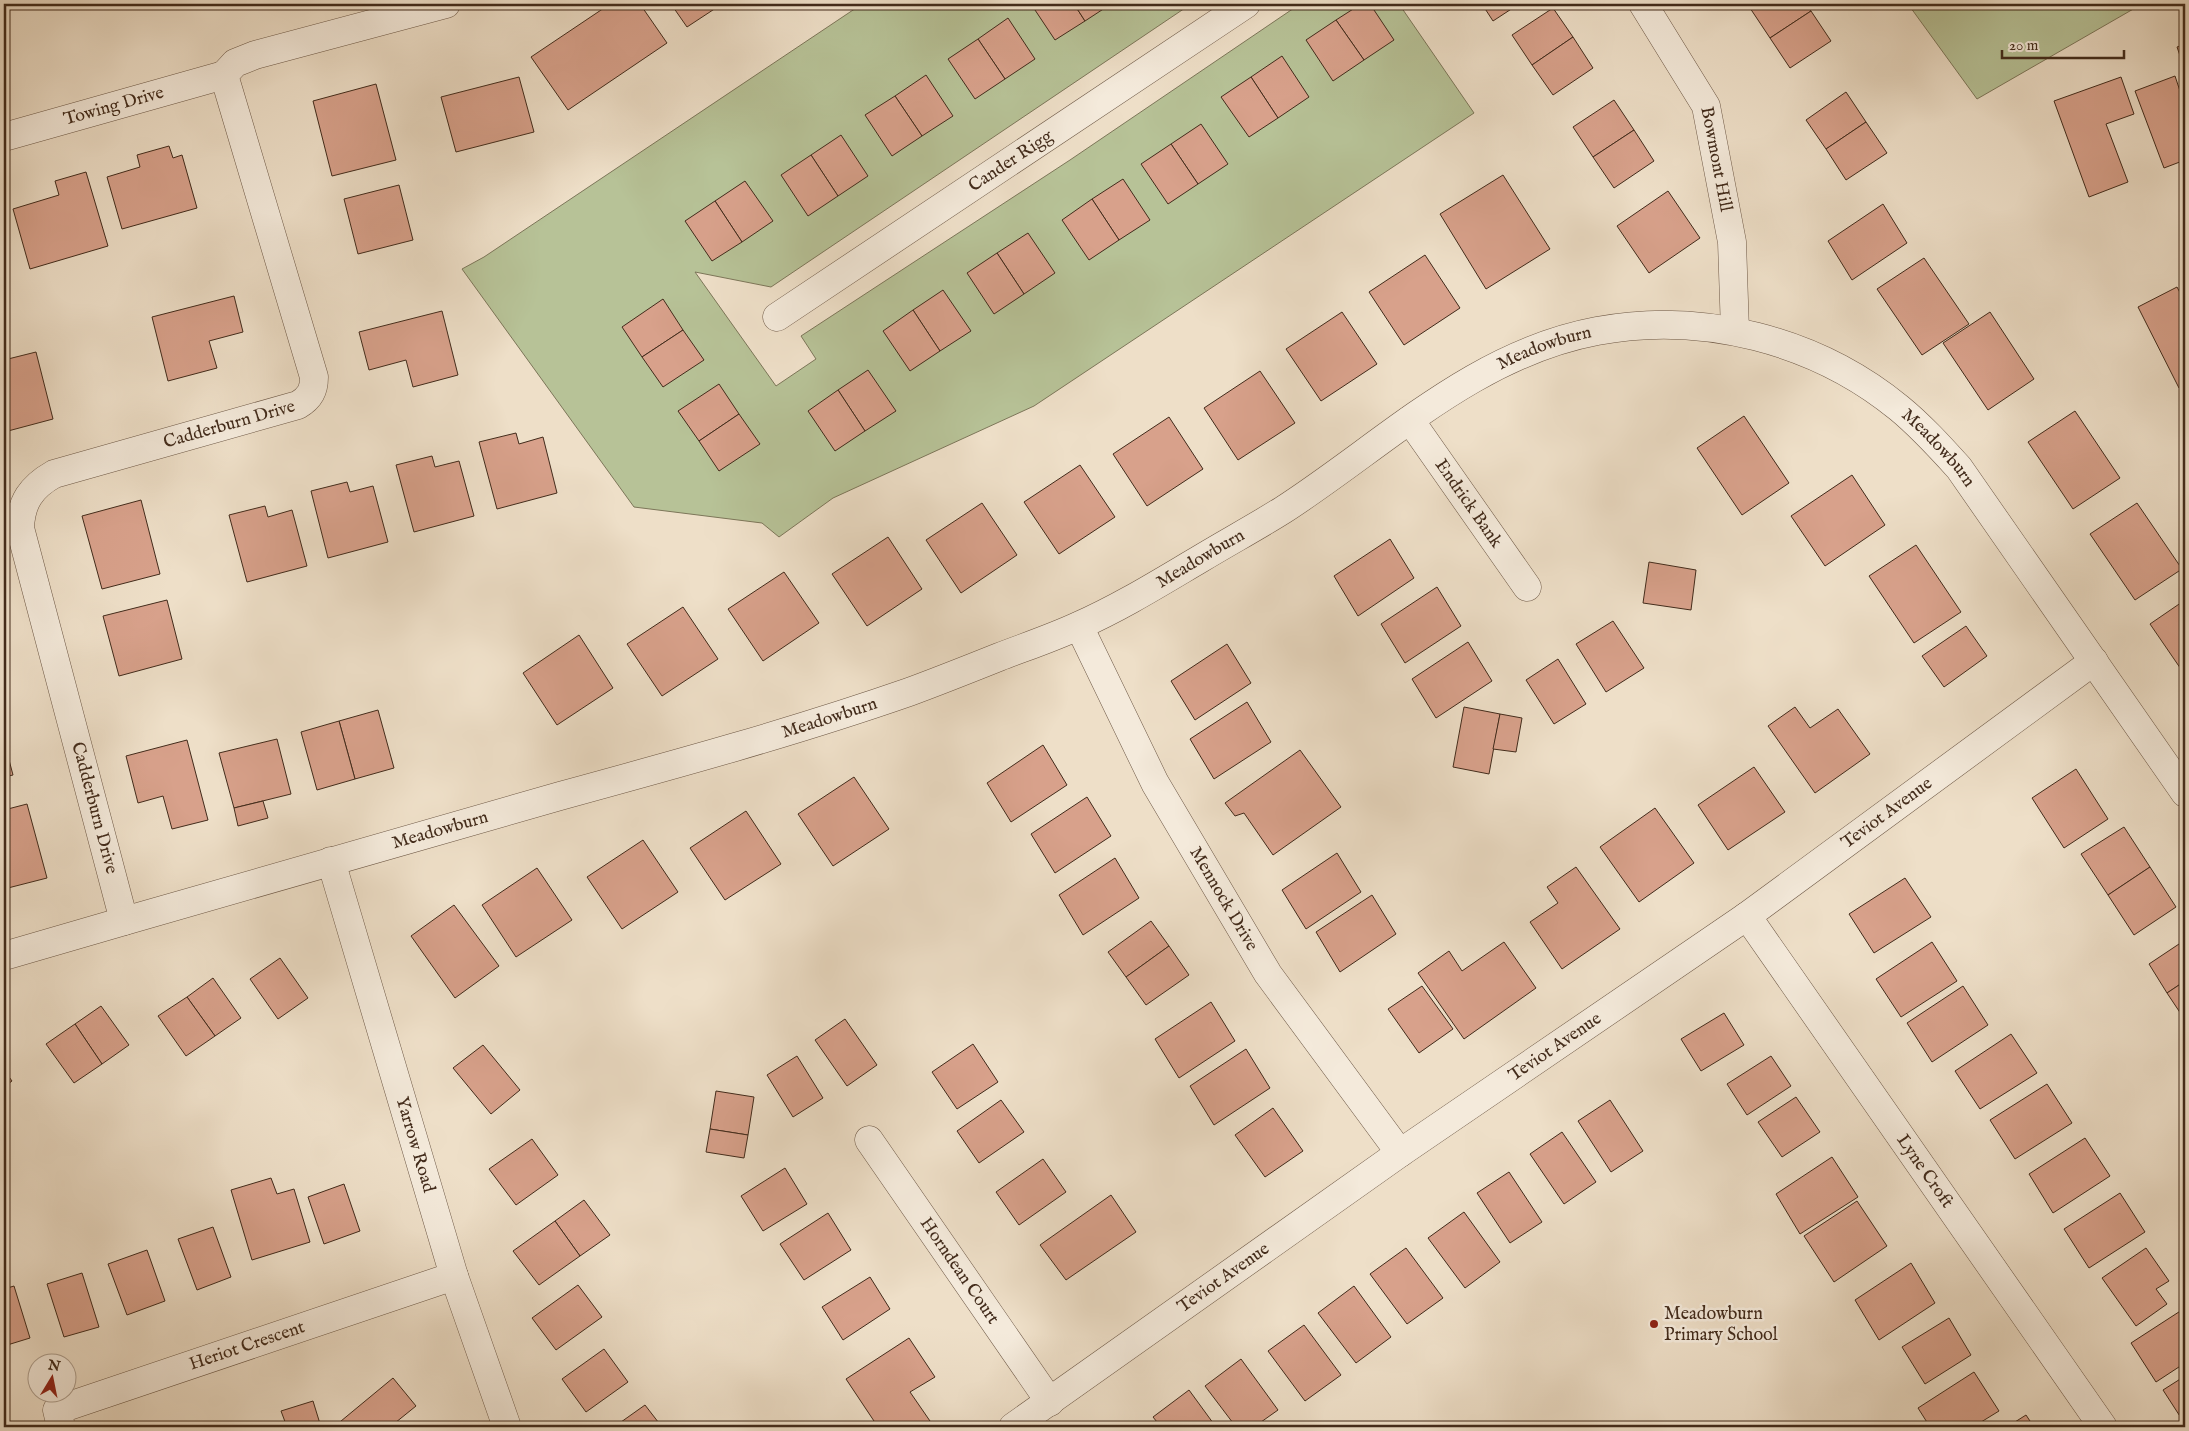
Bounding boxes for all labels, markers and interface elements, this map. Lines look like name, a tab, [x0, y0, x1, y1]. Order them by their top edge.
scale bar	[2002, 28, 2124, 60]
text: 20 m	[2009, 36, 2039, 55]
street label: Towing Drive	[61, 81, 166, 131]
street label: Bowmont Hill	[1695, 105, 1737, 214]
street label: Cander Rigg	[964, 124, 1057, 197]
street label: Meadowburn	[1493, 321, 1594, 376]
street label: Cadderburn Drive	[161, 395, 298, 454]
street label: Meadowburn	[1896, 404, 1980, 492]
street label: Endrick Bank	[1429, 455, 1508, 553]
street label: Meadowburn	[1152, 524, 1249, 594]
street label: Meadowburn	[779, 692, 880, 744]
street label: Cadderburn Drive	[65, 740, 123, 876]
street label: Teviot Avenue	[1837, 772, 1937, 854]
street label: Meadowburn	[389, 805, 491, 855]
street label: Mennock Drive	[1184, 843, 1263, 955]
street label: Teviot Avenue	[1504, 1007, 1606, 1087]
street label: Yarrow Road	[390, 1094, 440, 1196]
street label: Lyne Croft	[1891, 1130, 1958, 1213]
street label: Horndean Court	[914, 1213, 1004, 1329]
street label: Teviot Avenue	[1173, 1237, 1274, 1318]
place label: Meadowburn Primary School	[1664, 1303, 1778, 1347]
street label: Heriot Crescent	[186, 1316, 308, 1376]
marker: Meadowburn Primary School	[1648, 1318, 1660, 1330]
north arrow	[28, 1354, 78, 1404]
text: N	[46, 1356, 62, 1376]

